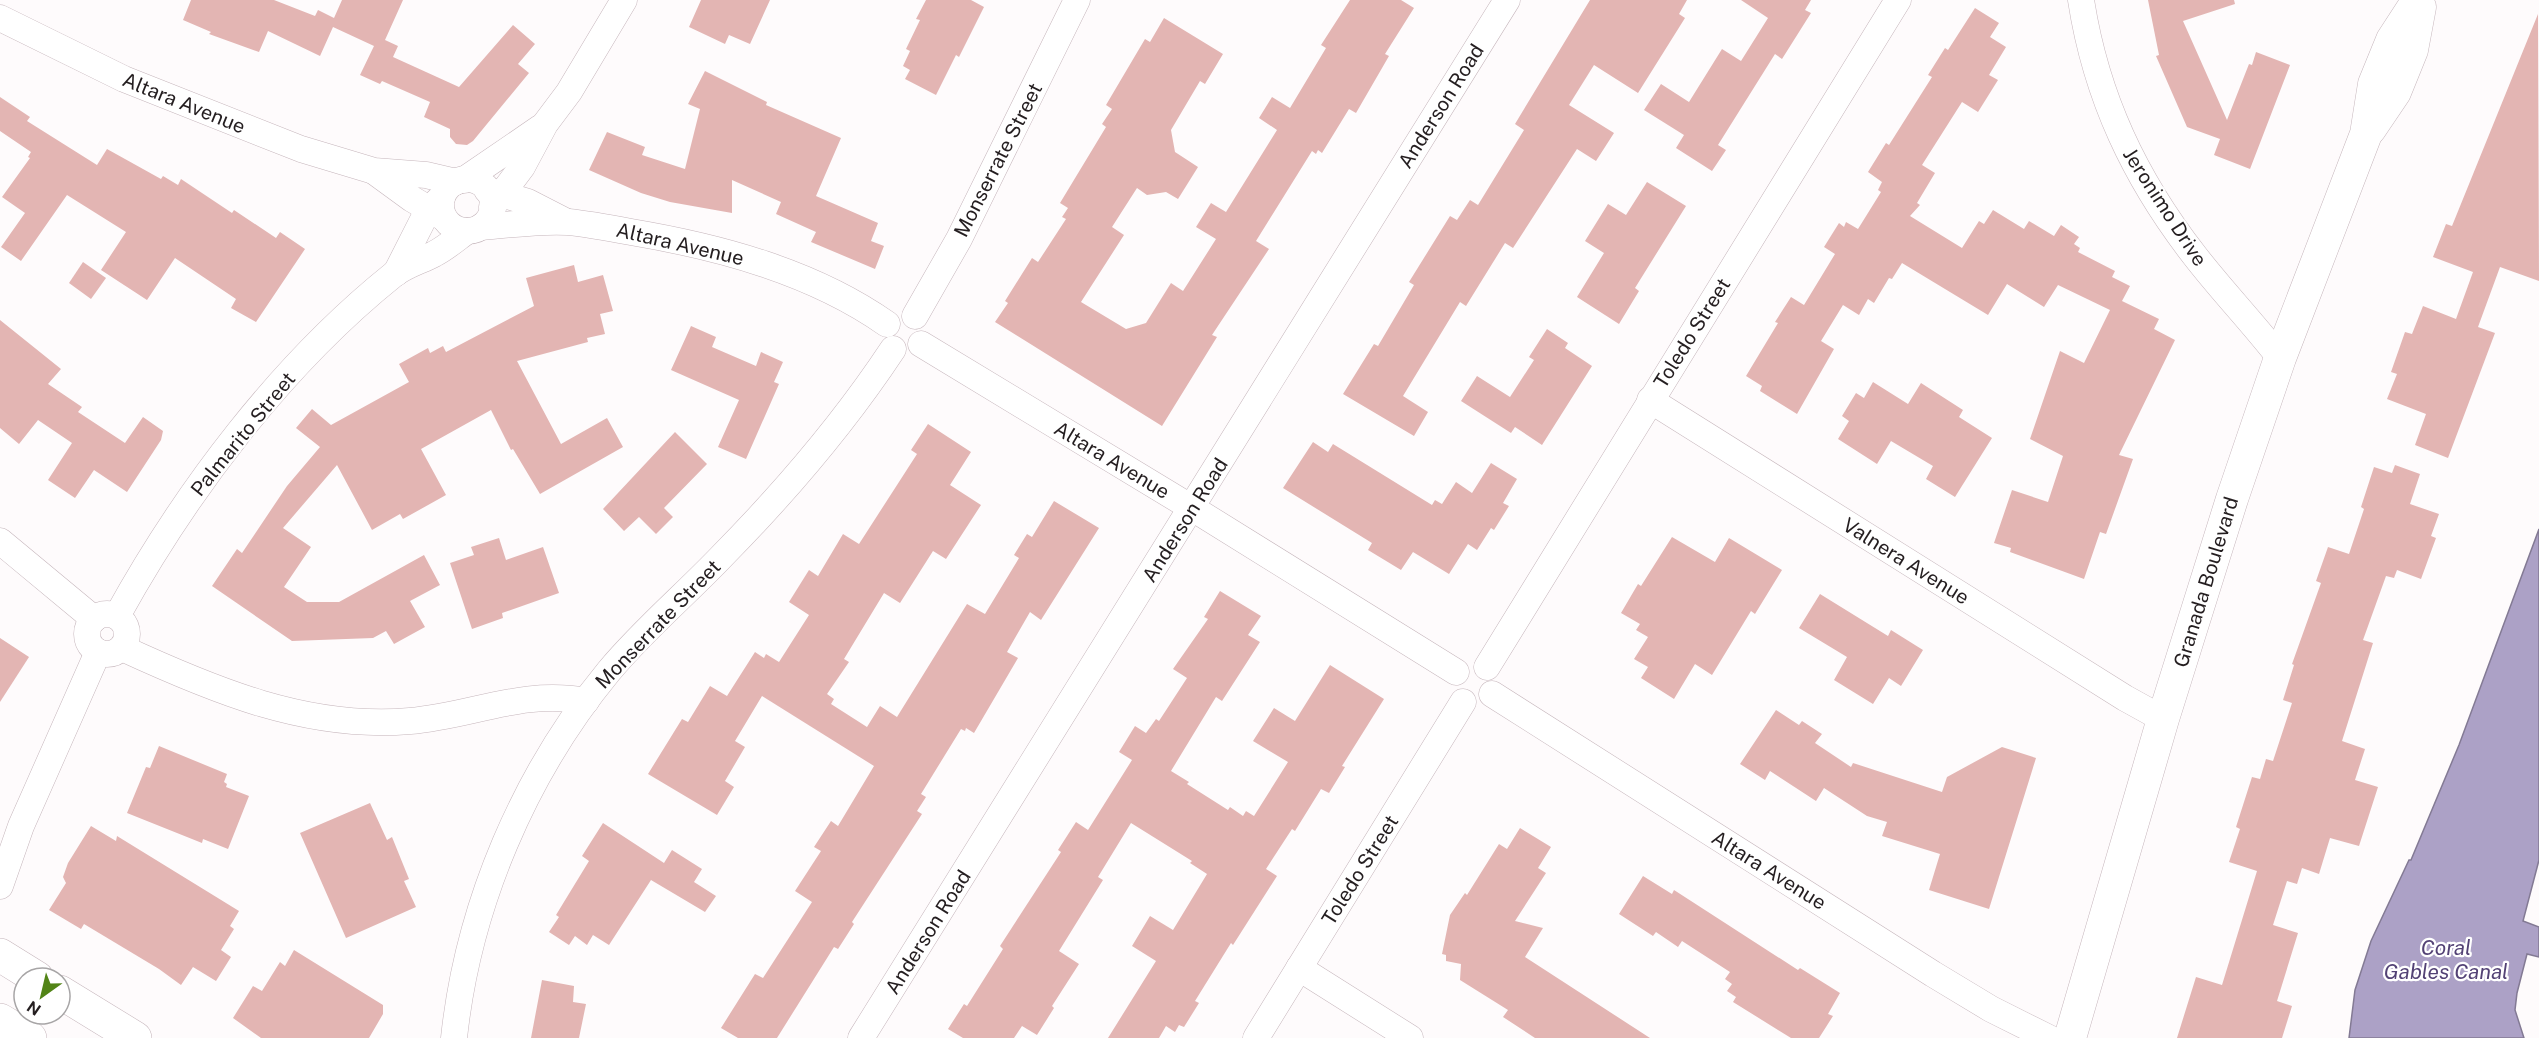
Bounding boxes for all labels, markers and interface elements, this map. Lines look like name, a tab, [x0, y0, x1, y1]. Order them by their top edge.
street label: Anderson Road	[1393, 39, 1489, 173]
street label: Altara Avenue	[119, 67, 249, 139]
street label: Monserrate Street	[949, 79, 1047, 241]
street label: Jeronimo Drive	[2118, 143, 2212, 271]
street label: Altara Avenue	[614, 218, 746, 270]
street label: Toledo Street	[1649, 274, 1735, 392]
street label: Palmarito Street	[186, 367, 300, 501]
street label: Altara Avenue	[1050, 416, 1174, 504]
street label: Anderson Road	[1137, 453, 1233, 587]
street label: Granada Boulevard	[2169, 494, 2243, 670]
street label: Valnera Avenue	[1838, 513, 1974, 609]
street label: Monserrate Street	[590, 555, 726, 693]
street label: Toledo Street	[1317, 811, 1403, 929]
street label: Altara Avenue	[1707, 825, 1831, 915]
street label: Anderson Road	[880, 865, 976, 999]
water label: Coral Gables Canal	[2384, 935, 2508, 984]
north arrow	[12, 966, 72, 1026]
text: N	[23, 997, 44, 1019]

